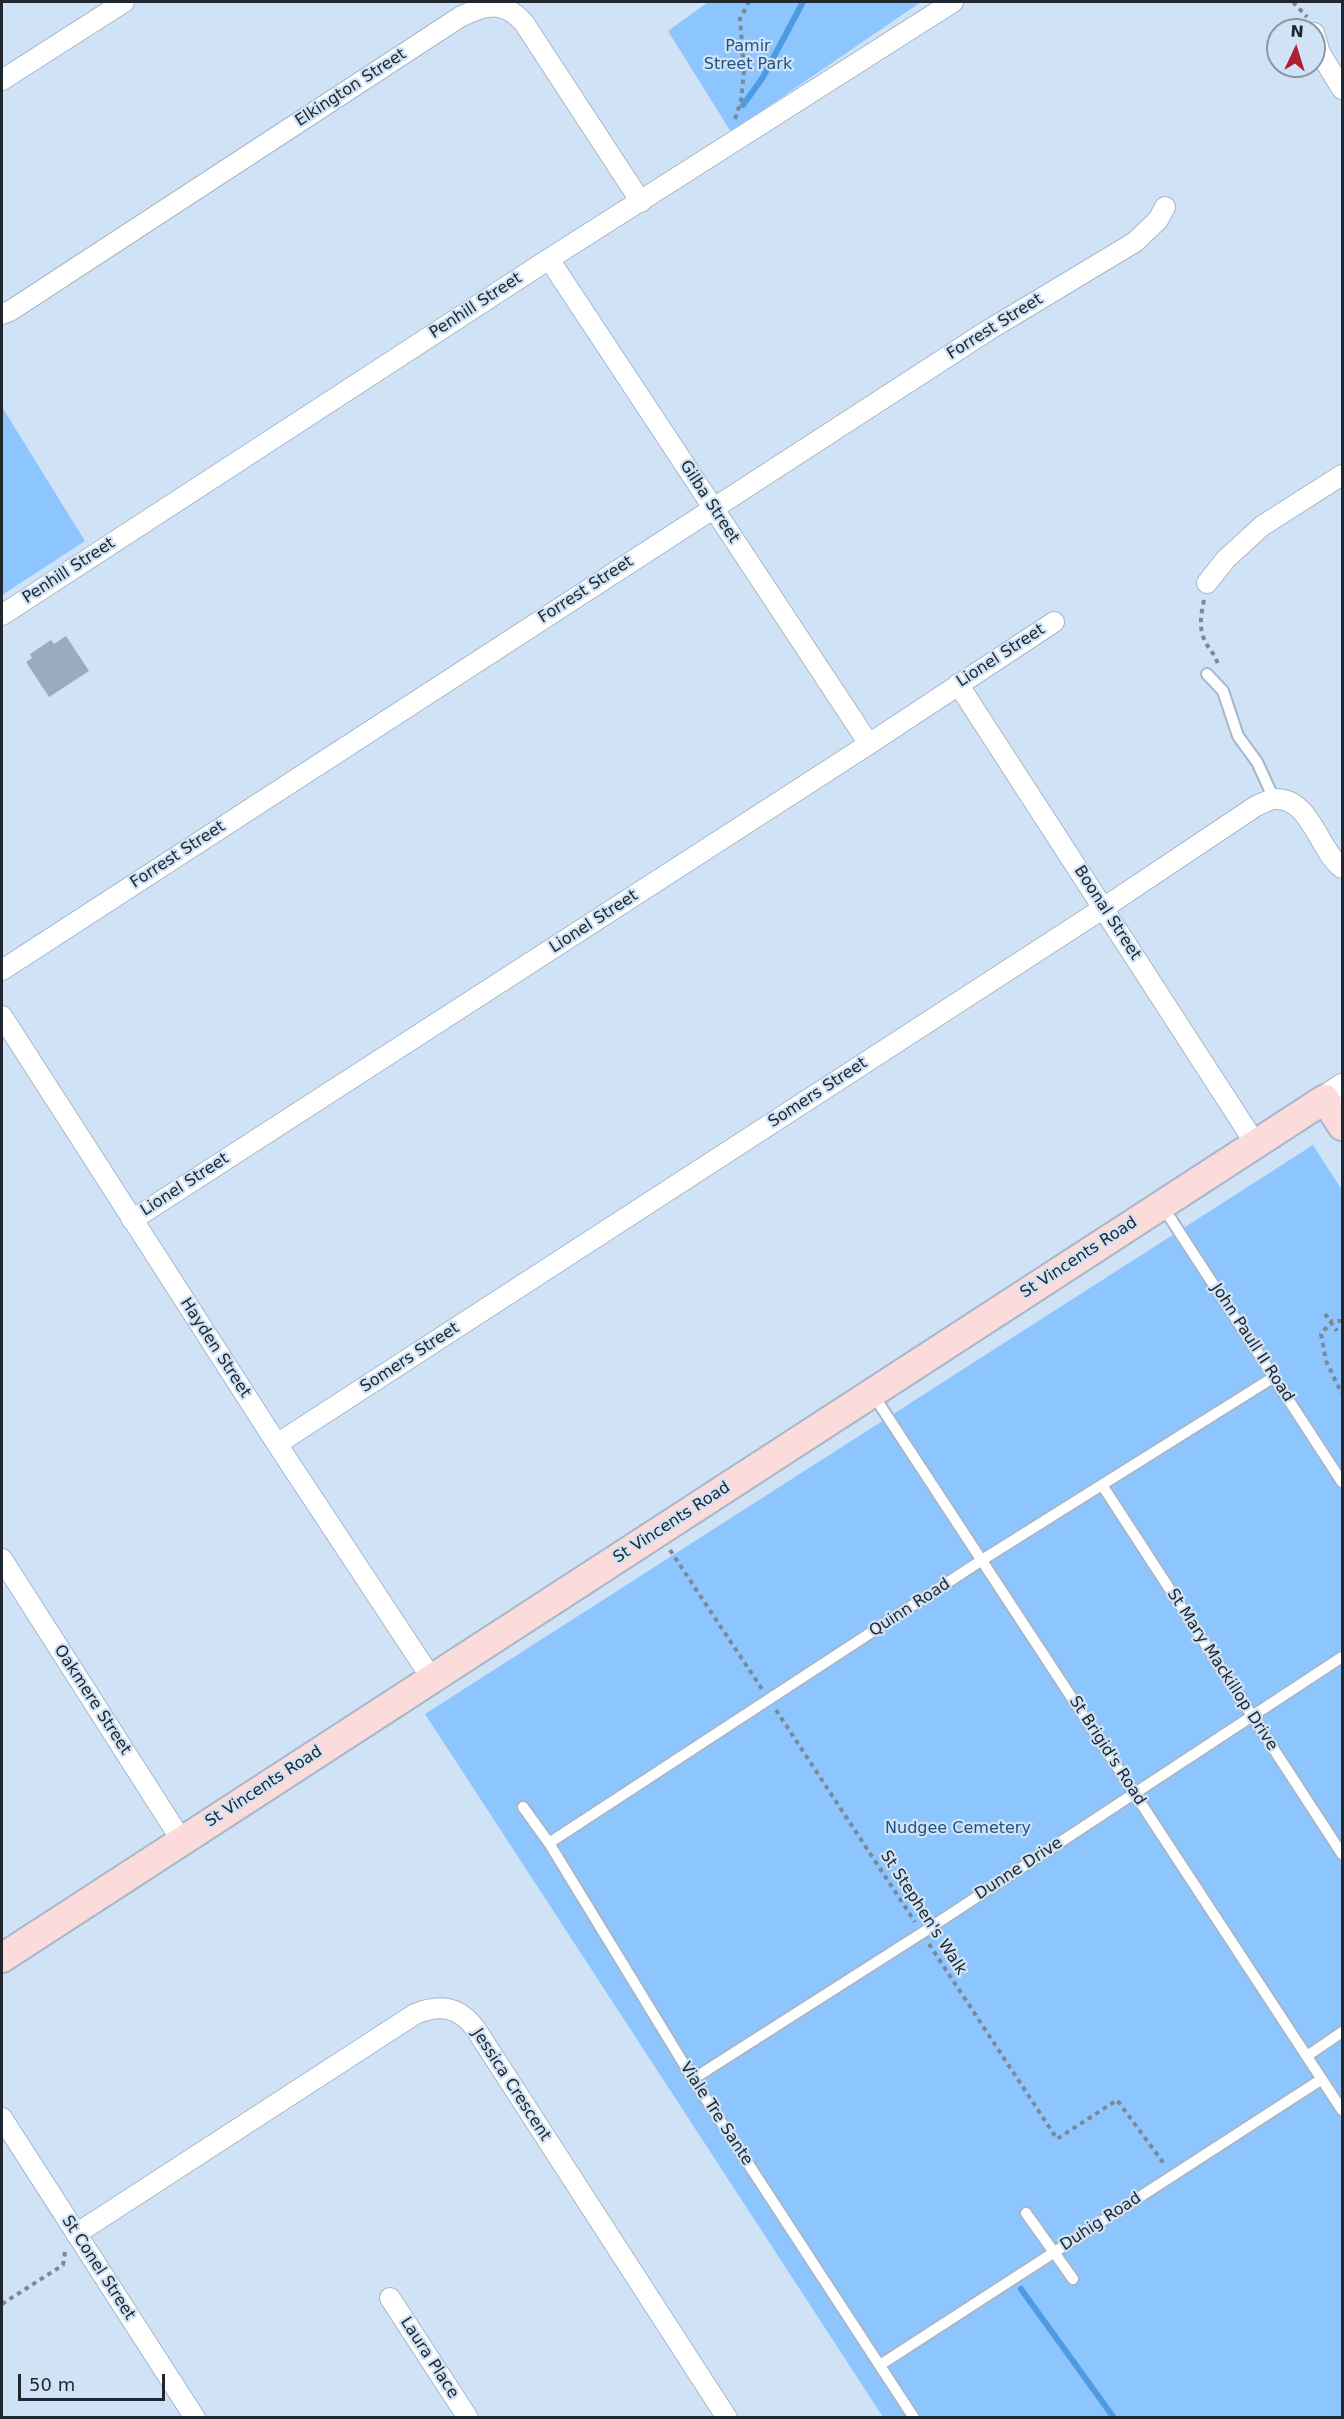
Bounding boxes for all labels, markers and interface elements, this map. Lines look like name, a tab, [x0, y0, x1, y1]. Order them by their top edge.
north arrow	[1266, 18, 1326, 78]
text: N	[1290, 22, 1304, 41]
park label: Pamir Street Park	[704, 37, 792, 75]
street label: Elkington Street	[292, 45, 410, 131]
street label: Penhill Street	[426, 269, 526, 343]
street label: Forrest Street	[944, 290, 1046, 364]
street label: Gilba Street	[675, 457, 743, 547]
street label: Penhill Street	[19, 534, 119, 608]
street label: Forrest Street	[535, 552, 637, 628]
street label: Lionel Street	[953, 620, 1049, 692]
street label: Forrest Street	[127, 817, 229, 893]
street label: Boonal Street	[1069, 862, 1145, 964]
street label: Lionel Street	[546, 886, 642, 958]
street label: Somers Street	[765, 1054, 871, 1132]
street label: Lionel Street	[137, 1149, 233, 1221]
street label: St Vincents Road	[1017, 1213, 1141, 1303]
street label: John Paull II Road	[1207, 1280, 1297, 1406]
street label: Hayden Street	[176, 1294, 254, 1402]
street label: Somers Street	[357, 1319, 463, 1397]
street label: St Vincents Road	[610, 1478, 734, 1568]
street label: Quinn Road	[866, 1575, 954, 1641]
street label: St Mary Mackillop Drive	[1162, 1586, 1282, 1754]
street label: Oakmere Street	[49, 1642, 135, 1758]
street label: St Brigid's Road	[1065, 1693, 1149, 1809]
street label: St Vincents Road	[202, 1742, 326, 1832]
park label: Nudgee Cemetery	[885, 1819, 1031, 1839]
street label: Dunne Drive	[972, 1834, 1066, 1904]
street label: St Stephen's Walk	[876, 1847, 970, 1979]
street label: Jessica Crescent	[468, 2025, 554, 2145]
street label: Viale Tre Sante	[676, 2059, 756, 2169]
street label: Duhig Road	[1057, 2189, 1145, 2255]
street label: St Conel Street	[57, 2212, 139, 2324]
street label: Laura Place	[396, 2314, 462, 2402]
scale bar	[21, 2362, 168, 2400]
text: 50 m	[29, 2374, 75, 2395]

